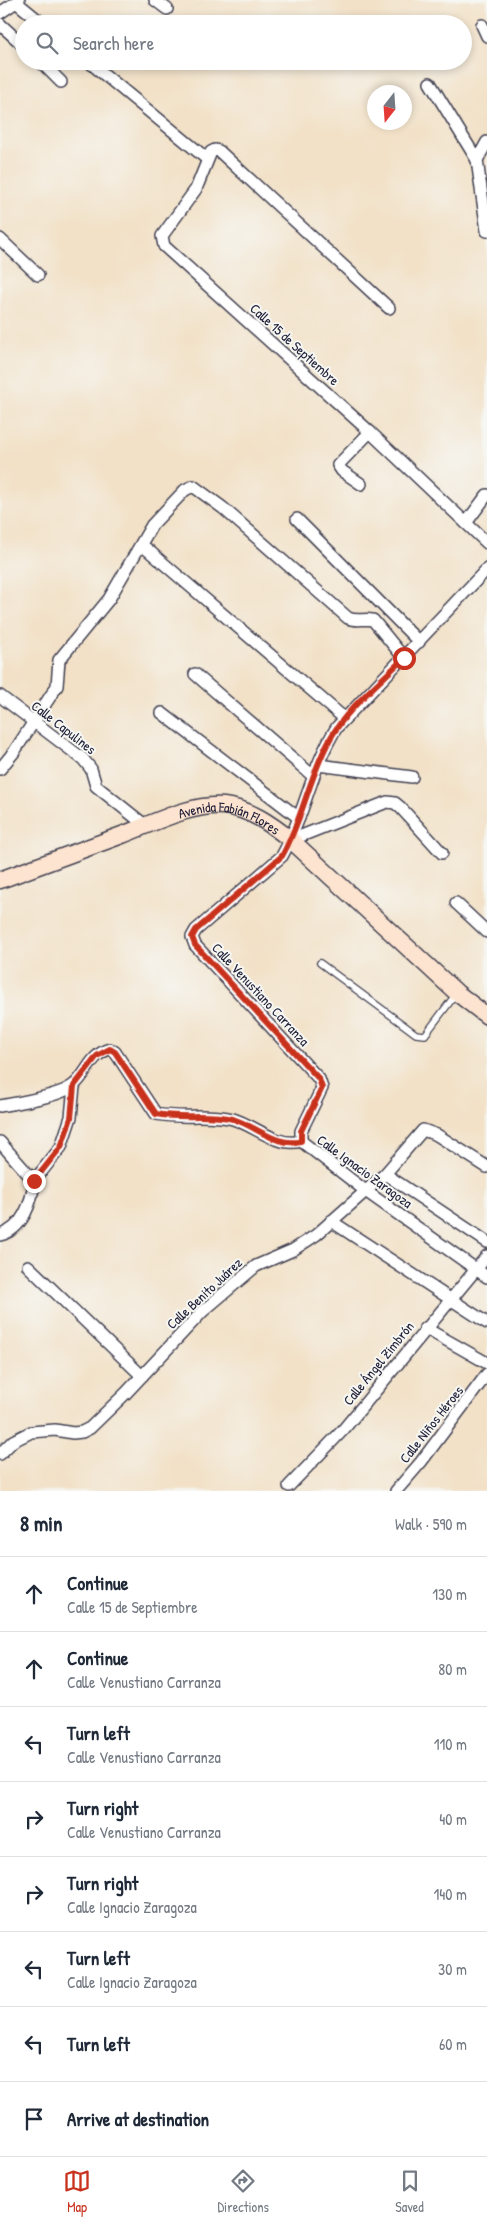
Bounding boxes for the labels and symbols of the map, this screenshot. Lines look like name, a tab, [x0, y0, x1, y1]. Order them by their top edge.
north arrow	[367, 85, 412, 130]
street label: Calle 15 de Septiembre	[246, 299, 344, 390]
route start	[393, 647, 416, 670]
street label: Calle Capulines	[27, 696, 100, 759]
street label: Avenida Fabián Flores	[175, 796, 284, 838]
street label: Calle Venustiano Carranza	[208, 938, 314, 1050]
street label: Calle Ignacio Zaragoza	[313, 1130, 417, 1213]
route end	[23, 1170, 46, 1193]
street label: Calle Benito Juárez	[162, 1253, 246, 1333]
street label: Calle Ángel Zimbrón	[338, 1317, 419, 1410]
street label: Calle Niños Héroes	[395, 1381, 467, 1467]

